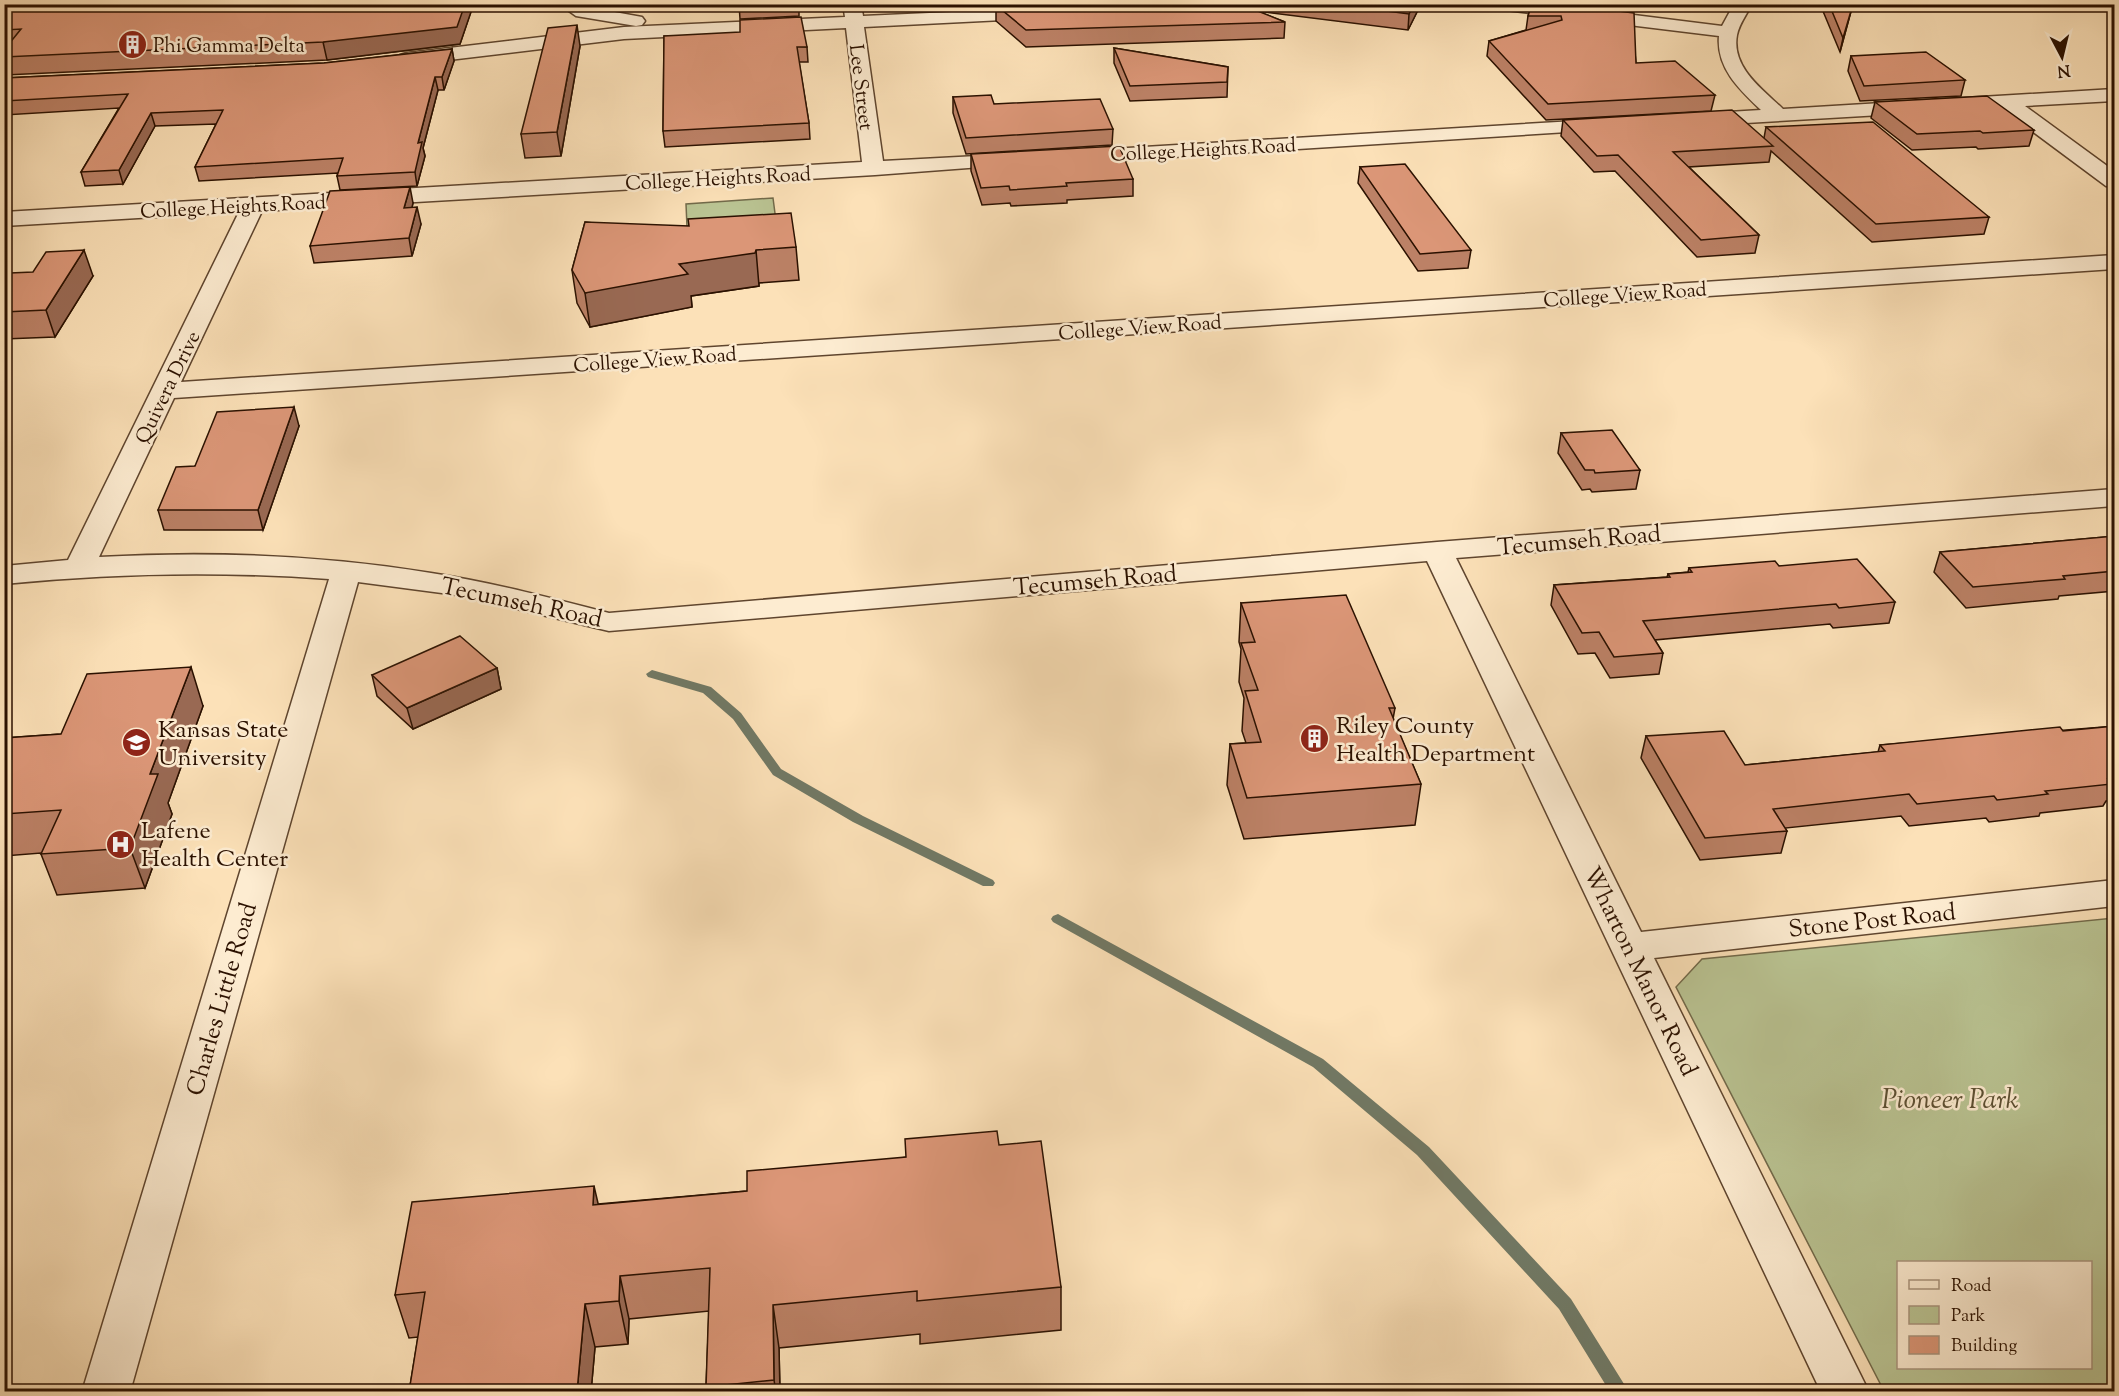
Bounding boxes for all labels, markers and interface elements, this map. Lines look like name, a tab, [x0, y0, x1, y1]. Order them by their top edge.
north arrow	[2032, 27, 2092, 87]
building icon: Phi Gamma Delta	[116, 29, 148, 61]
place label: Phi Gamma Delta	[153, 33, 305, 62]
street label: Lee Street	[840, 43, 879, 132]
text: N	[2056, 57, 2071, 82]
street label: College Heights Road	[1110, 132, 1297, 171]
street label: College Heights Road	[625, 161, 812, 200]
street label: College Heights Road	[140, 189, 327, 228]
street label: College View Road	[1543, 276, 1708, 317]
street label: College View Road	[1058, 309, 1223, 350]
street label: Quivera Drive	[129, 327, 209, 449]
street label: College View Road	[573, 341, 738, 382]
street label: Tecumseh Road	[1496, 518, 1663, 566]
street label: Tecumseh Road	[1012, 558, 1179, 606]
street label: Tecumseh Road	[438, 570, 606, 638]
place label: Riley County Health Department	[1336, 710, 1535, 772]
place label: Kansas State University	[158, 714, 288, 776]
building icon: Riley County Health Department	[1299, 723, 1331, 755]
school or university icon: Kansas State University	[121, 727, 153, 759]
place label: Lafene Health Center	[141, 815, 288, 877]
hospital icon: Lafene Health Center	[104, 828, 136, 860]
street label: Wharton Manor Road	[1574, 861, 1705, 1083]
street label: Stone Post Road	[1787, 896, 1958, 948]
street label: Charles Little Road	[179, 899, 267, 1100]
park label: Pioneer Park	[1882, 1081, 2019, 1121]
legend	[1897, 1261, 2092, 1369]
text: Road	[1951, 1274, 1991, 1300]
text: Park	[1951, 1304, 1986, 1330]
text: Building	[1951, 1334, 2017, 1360]

